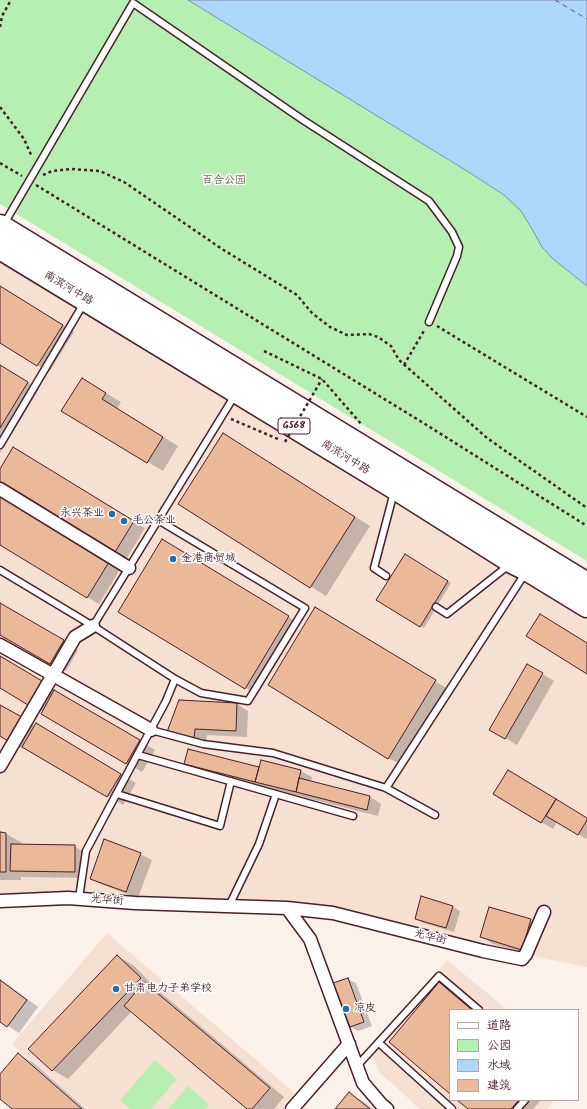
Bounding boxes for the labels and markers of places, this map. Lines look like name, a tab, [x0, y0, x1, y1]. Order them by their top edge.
place label: 永兴茶业	[60, 507, 104, 521]
marker: 永兴茶业	[107, 509, 117, 519]
place label: 毛公茶业	[132, 514, 176, 528]
marker: 毛公茶业	[119, 516, 129, 526]
place label: 金港商贸城	[181, 552, 236, 566]
marker: 金港商贸城	[168, 554, 178, 564]
place label: 甘肃电力子弟学校	[124, 982, 212, 996]
marker: 甘肃电力子弟学校	[111, 984, 121, 994]
place label: 凉皮	[354, 1002, 376, 1016]
marker: 凉皮	[341, 1004, 351, 1014]

